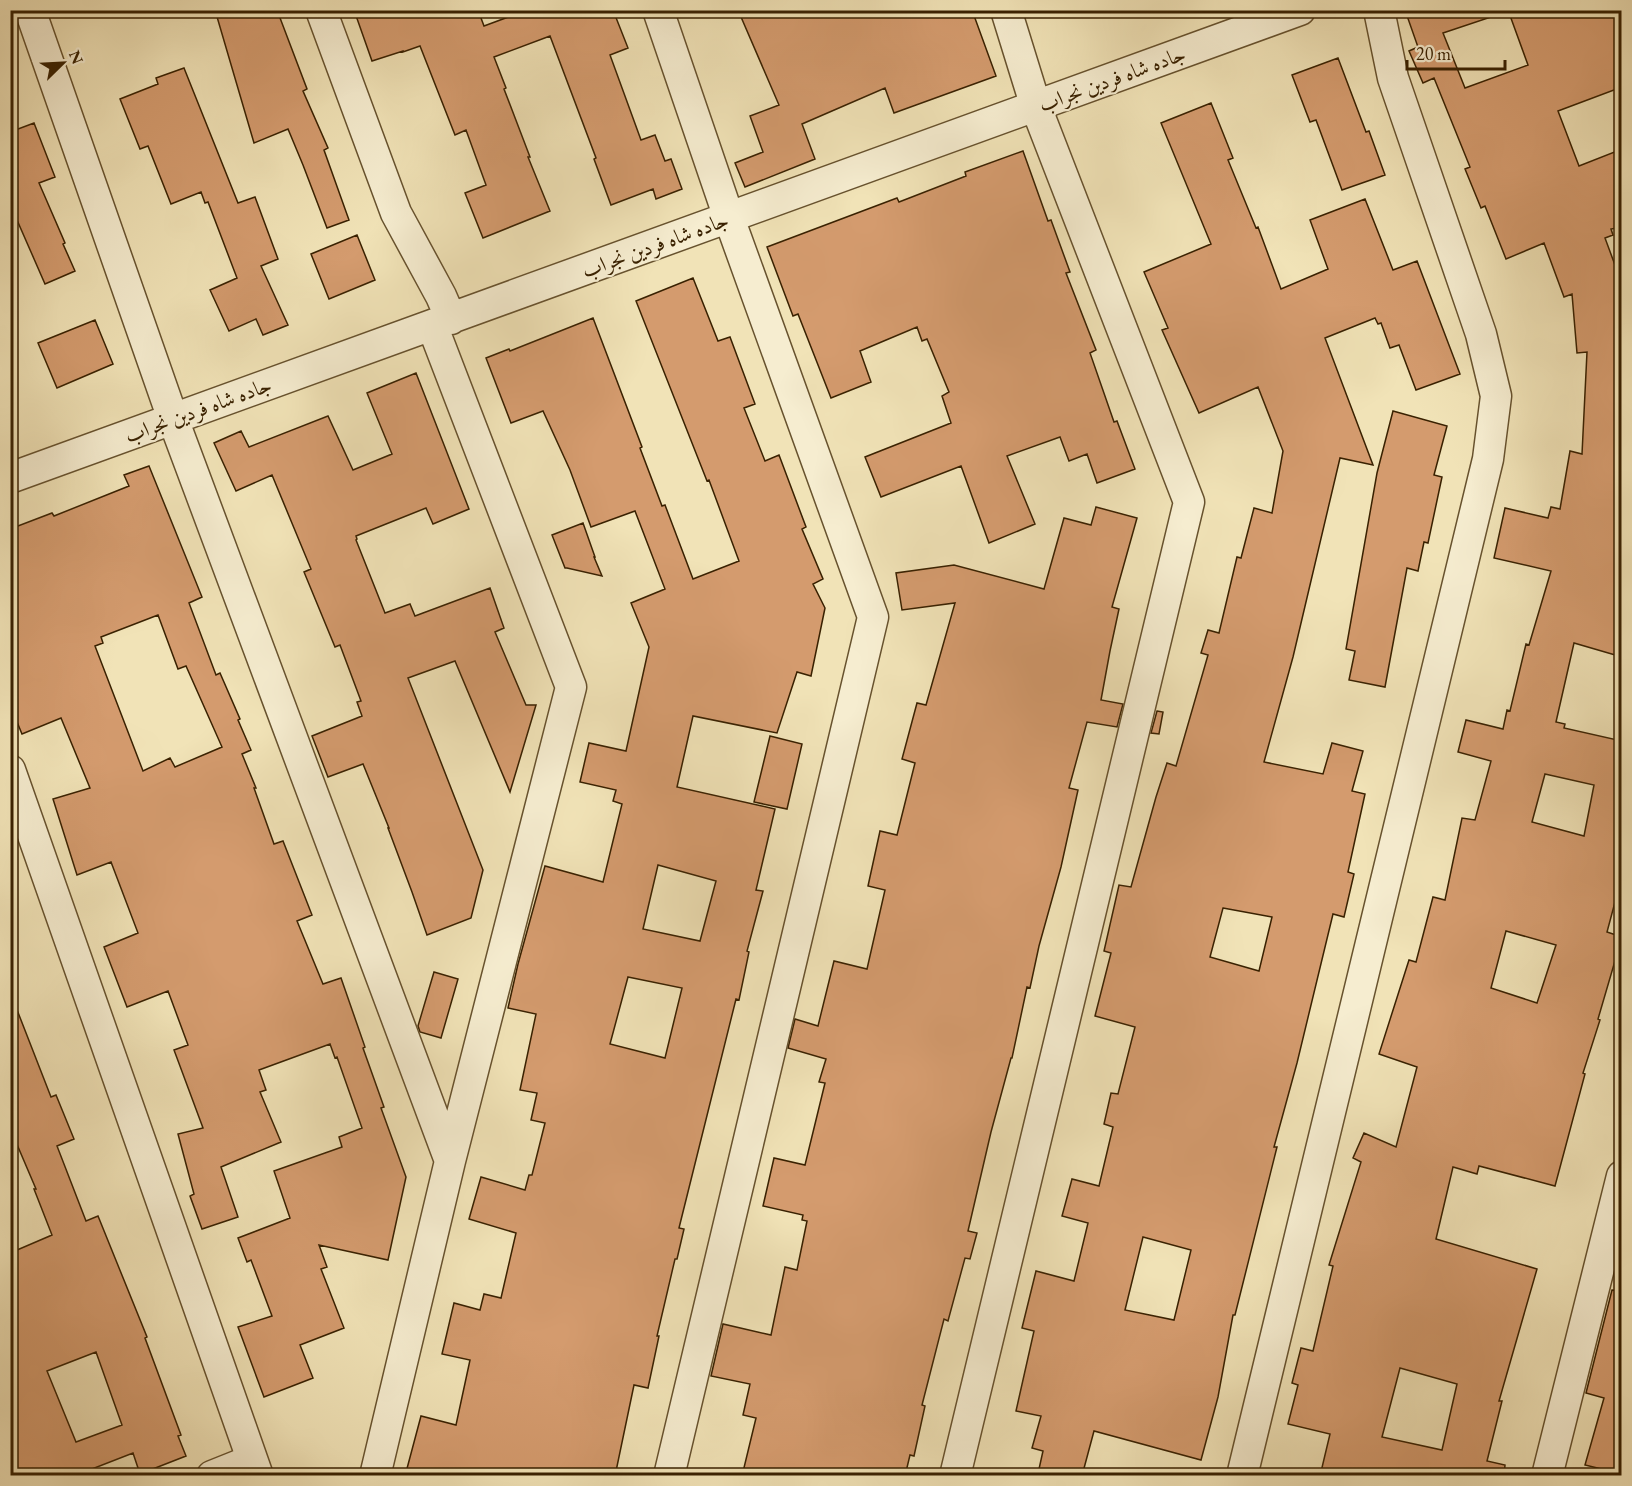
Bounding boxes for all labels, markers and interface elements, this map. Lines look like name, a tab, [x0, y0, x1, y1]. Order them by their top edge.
north arrow	[33, 33, 93, 93]
scale bar	[1407, 33, 1504, 71]
street label: جاده شاه فردین نجراب	[1035, 39, 1189, 118]
text: 20 m	[1416, 42, 1451, 65]
text: N	[64, 47, 88, 67]
street label: جاده شاه فردین نجراب	[578, 205, 732, 284]
street label: جاده شاه فردین نجراب	[121, 370, 275, 449]

